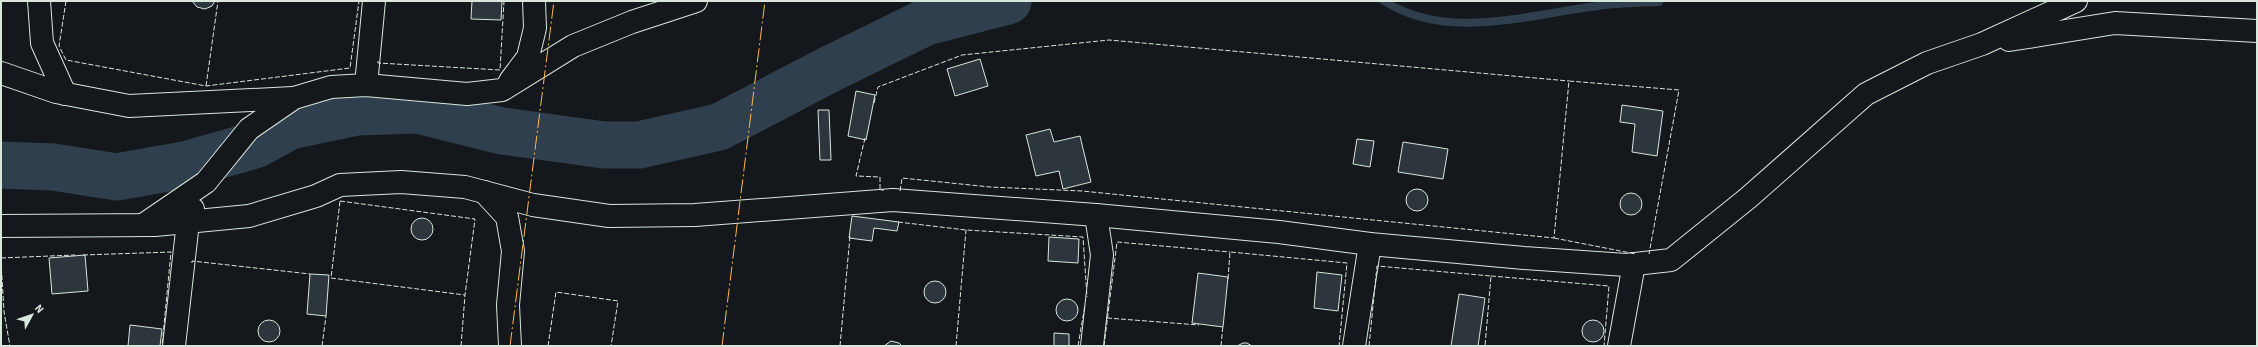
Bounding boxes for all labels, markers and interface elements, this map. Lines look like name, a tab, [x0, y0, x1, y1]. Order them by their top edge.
north arrow	[12, 295, 52, 335]
text: N	[31, 301, 47, 317]

